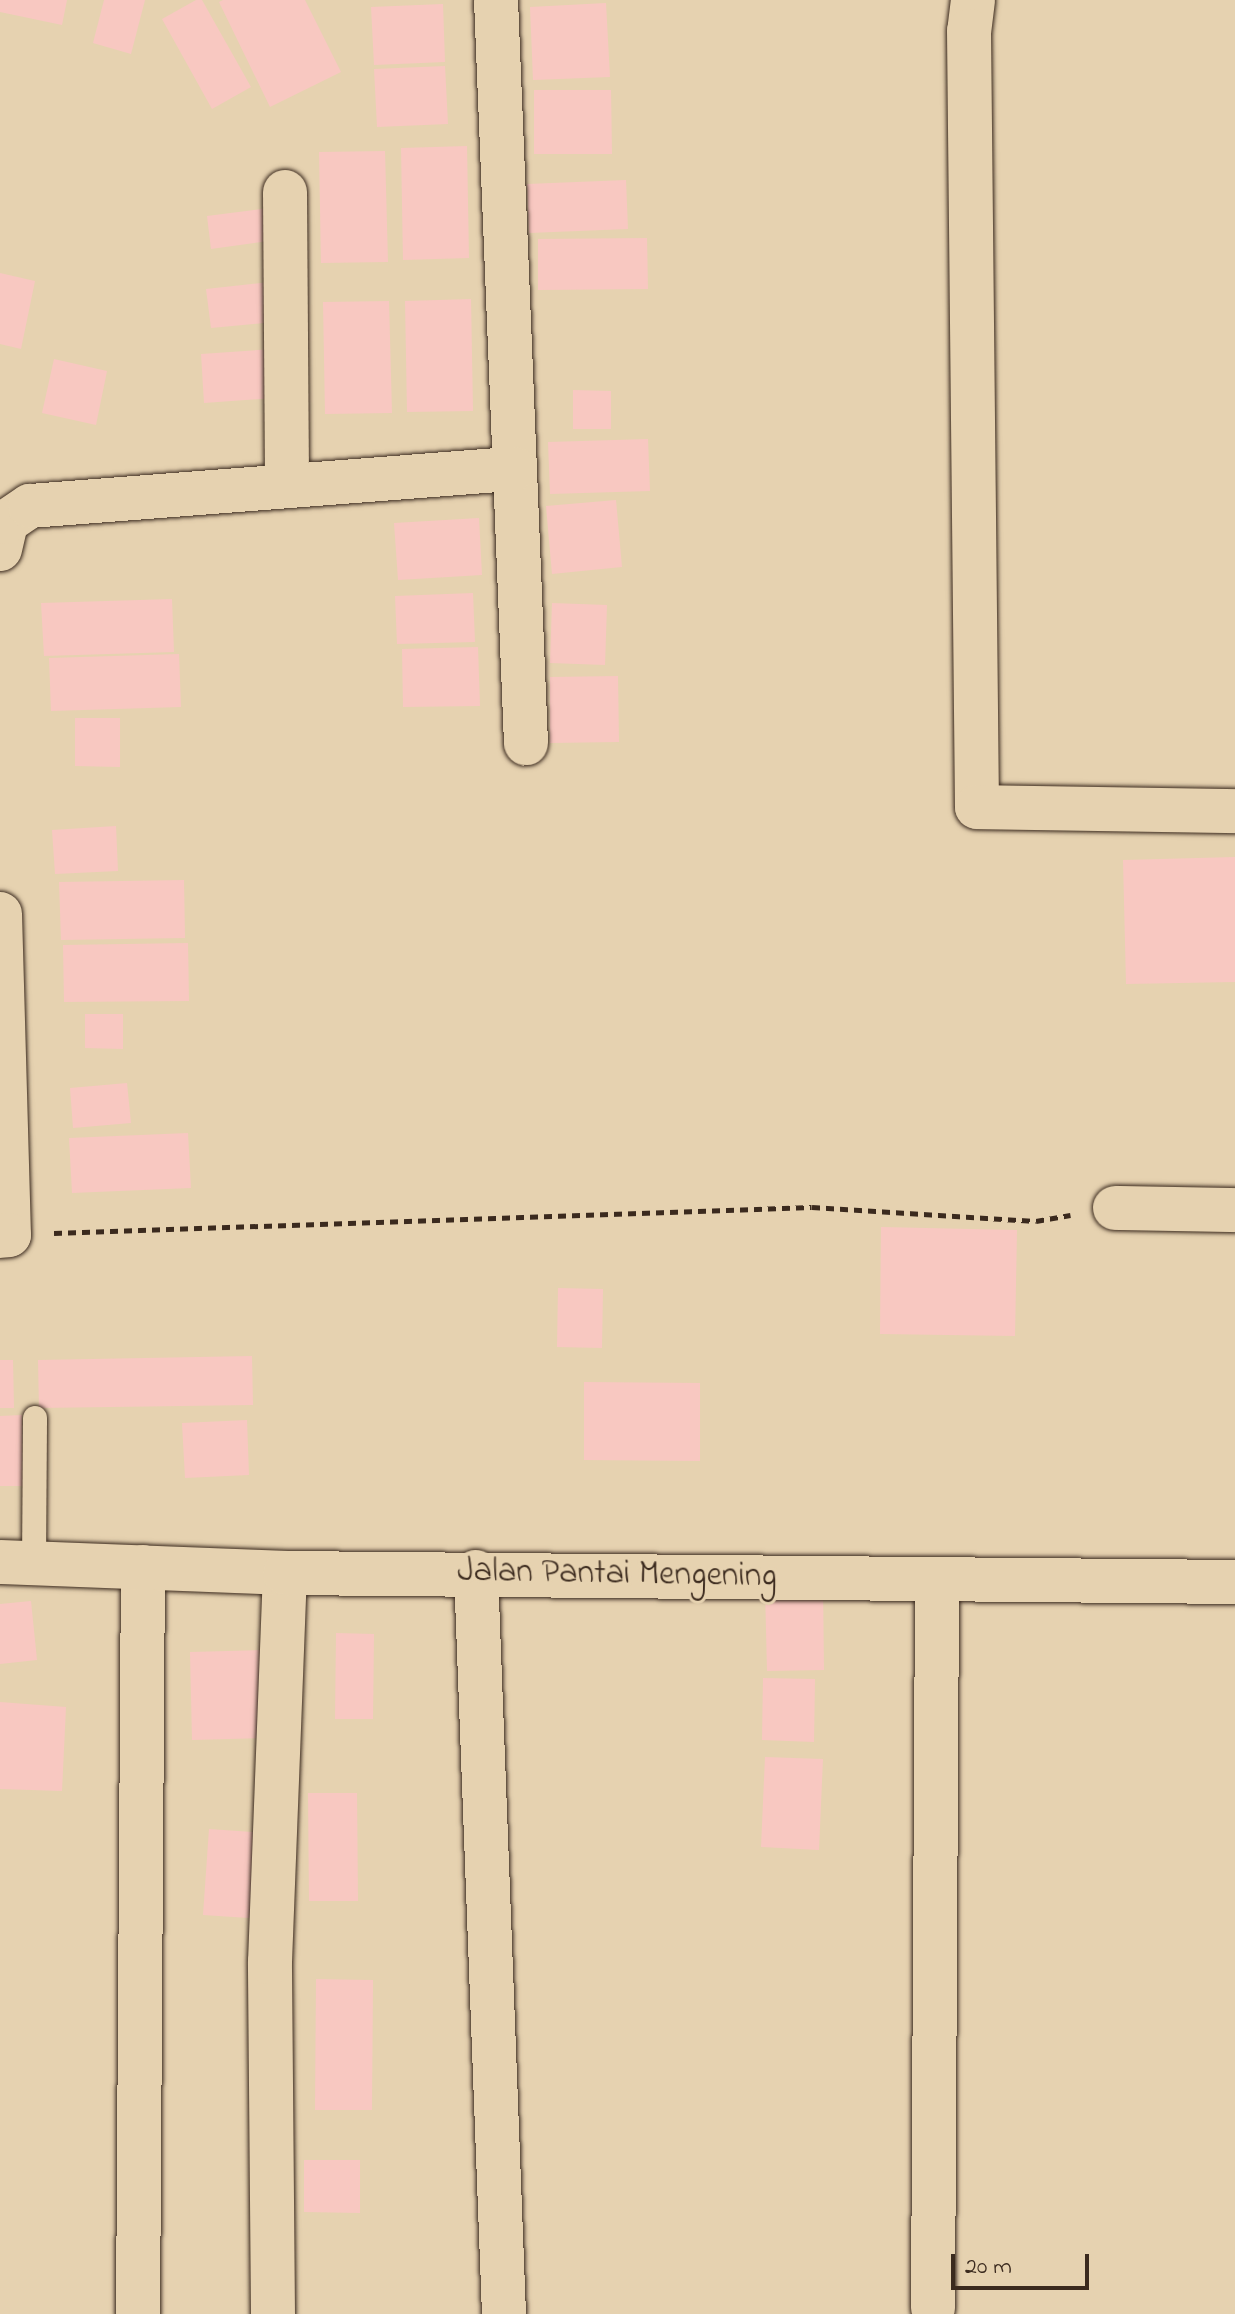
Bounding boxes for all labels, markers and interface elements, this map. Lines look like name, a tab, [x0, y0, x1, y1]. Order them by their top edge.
street label: Jalan Pantai Mengening	[457, 1552, 777, 1598]
scale bar	[955, 2238, 1093, 2288]
text: 20 m	[965, 2250, 1012, 2285]

